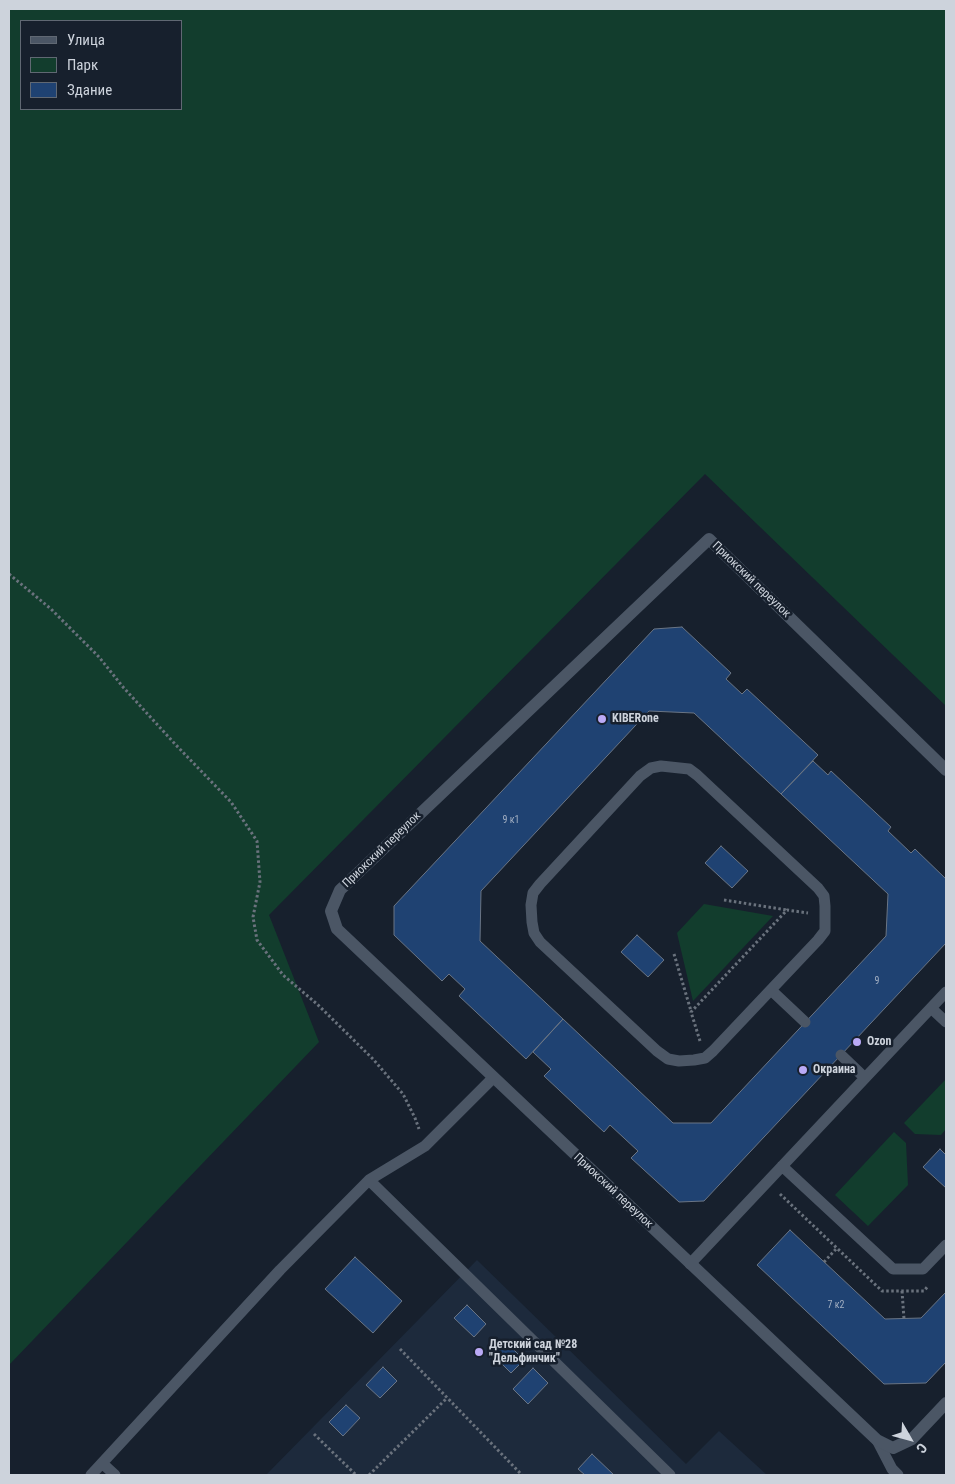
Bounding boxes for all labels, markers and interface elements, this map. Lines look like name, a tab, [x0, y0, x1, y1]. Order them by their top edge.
legend	[20, 20, 182, 110]
text: Улица	[67, 31, 105, 49]
text: Парк	[67, 56, 98, 74]
text: Здание	[67, 81, 112, 99]
street label: Приокский переулок	[709, 539, 793, 621]
place label: KIBERone	[612, 712, 659, 726]
marker: KIBERone	[596, 713, 608, 725]
street label: Приокский переулок	[340, 809, 424, 891]
house number: 9 к1	[503, 814, 519, 826]
house number: 9	[875, 975, 879, 987]
place label: Ozon	[867, 1035, 891, 1049]
marker: Ozon	[851, 1036, 863, 1048]
place label: Окраина	[813, 1063, 856, 1077]
marker: Окраина	[797, 1064, 809, 1076]
street label: Приокский переулок	[570, 1150, 656, 1232]
house number: 7 к2	[828, 1299, 844, 1311]
place label: Детский сад №28 "Дельфинчик"	[489, 1338, 577, 1366]
marker: Детский сад №28 "Дельфинчик"	[473, 1346, 485, 1358]
north arrow	[885, 1414, 935, 1464]
text: С	[913, 1440, 931, 1456]

